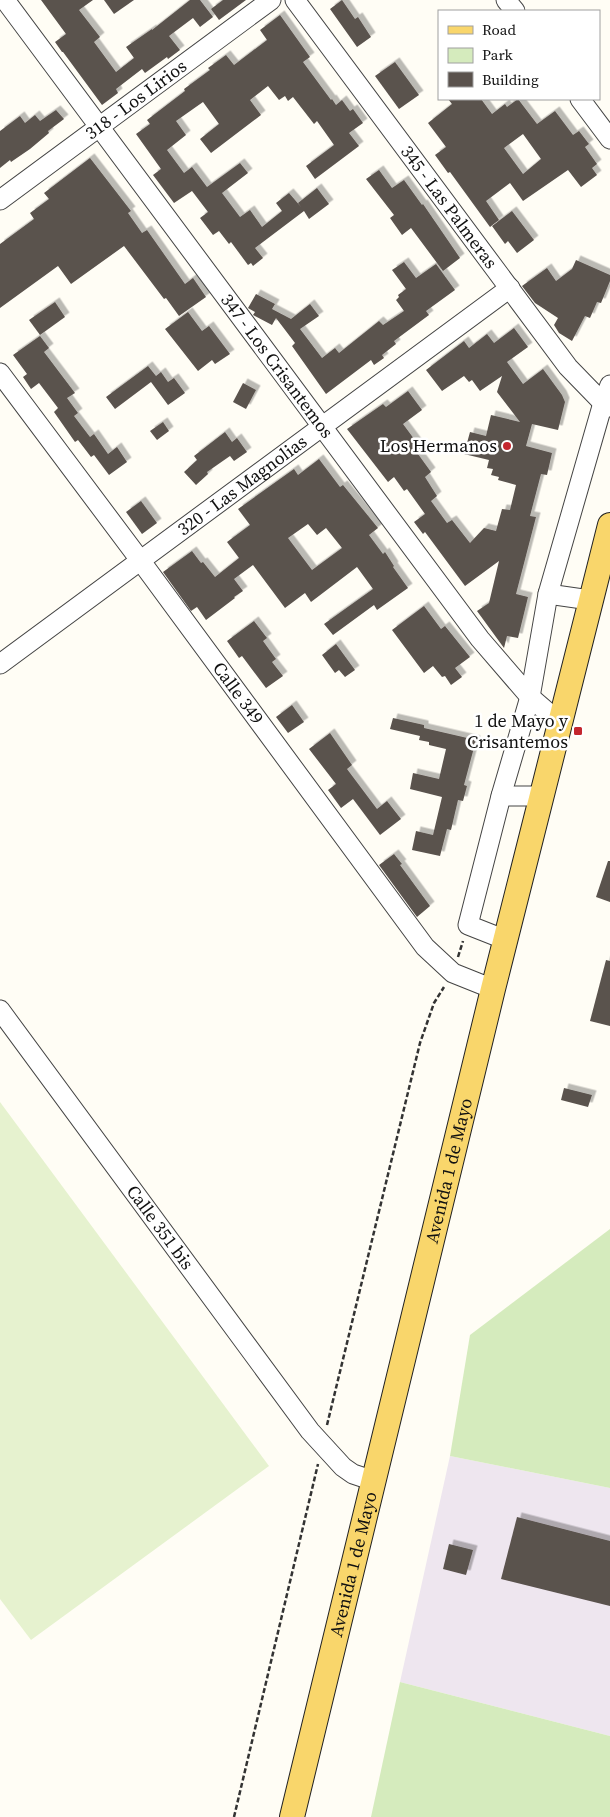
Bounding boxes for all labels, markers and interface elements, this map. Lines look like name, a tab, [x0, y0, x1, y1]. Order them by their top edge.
legend	[438, 10, 600, 100]
text: Road	[482, 19, 516, 40]
text: Park	[482, 44, 514, 65]
street label: 318 - Los Lirios	[80, 53, 192, 145]
text: Building	[482, 69, 539, 90]
street label: 345 - Las Palmeras	[395, 140, 504, 274]
street label: 347 - Los Crisantemos	[215, 288, 340, 443]
street label: 320 - Las Magnolias	[172, 429, 312, 541]
place label: Los Hermanos	[380, 433, 497, 458]
marker: Los Hermanos	[501, 440, 513, 452]
street label: Calle 349	[207, 657, 270, 729]
place label: 1 de Mayo y Crisantemos	[467, 708, 569, 754]
marker: 1 de Mayo y Crisantemos	[572, 725, 584, 737]
street label: Avenida 1 de Mayo	[419, 1095, 478, 1246]
street label: Calle 351 bis	[121, 1180, 200, 1275]
street label: Avenida 1 de Mayo	[323, 1489, 383, 1640]

